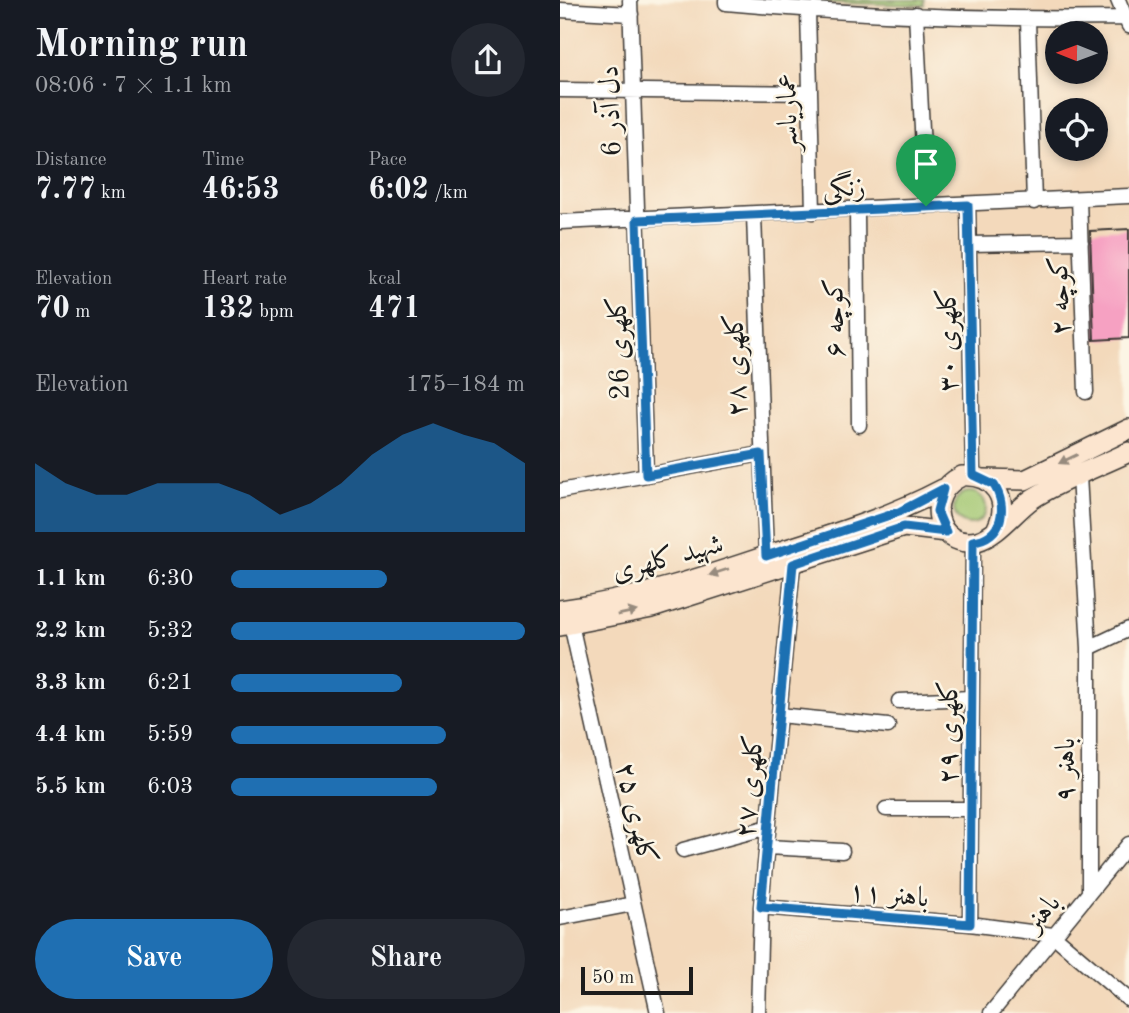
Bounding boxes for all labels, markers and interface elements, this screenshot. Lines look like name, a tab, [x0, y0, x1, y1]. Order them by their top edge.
north arrow	[1045, 21, 1108, 84]
map controls	[1045, 21, 1108, 161]
button: share	[451, 23, 525, 97]
text: Morning run	[35, 27, 248, 65]
street label: دل آذر 6	[591, 65, 628, 157]
street label: عماریاسر	[774, 73, 806, 154]
text: 08:06 · 7 × 1.1 km	[35, 74, 232, 97]
button: locate	[1045, 98, 1108, 161]
pin	[896, 134, 956, 206]
icon: arrive	[907, 145, 945, 183]
text: Distance	[35, 151, 107, 170]
text: Time	[202, 151, 244, 170]
text: Pace	[368, 151, 407, 170]
street label: زنگی	[822, 169, 866, 206]
text: 7.77	[35, 175, 96, 205]
text: 46:53	[202, 175, 280, 205]
text: 6:02	[368, 175, 429, 205]
text: km	[96, 184, 126, 203]
text: /km	[429, 184, 468, 203]
street label: ۲ کوچه	[1045, 255, 1079, 336]
text: Elevation	[35, 270, 112, 289]
text: Heart rate	[202, 270, 287, 289]
text: kcal	[368, 270, 401, 289]
street label: ۶ کوچه	[820, 278, 854, 358]
street label: کلهری ۳۰	[932, 288, 965, 392]
text: 70	[35, 294, 70, 324]
text: 132	[202, 294, 254, 324]
text: 471	[368, 294, 421, 324]
street label: کلهری 26	[602, 295, 637, 400]
text: m	[70, 303, 90, 322]
text: bpm	[254, 303, 294, 322]
street label: کلهری ۲۸	[719, 312, 754, 418]
text: Elevation	[35, 373, 129, 396]
text: 175–184 m	[406, 373, 525, 396]
one-way arrow	[1058, 453, 1078, 465]
street label: شهید کلهری	[609, 529, 727, 589]
text: 1.1 km	[35, 567, 106, 590]
text: 6:30	[147, 567, 193, 590]
one-way arrow	[708, 567, 729, 578]
one-way arrow	[616, 608, 638, 619]
text: 2.2 km	[35, 619, 106, 642]
text: 5:32	[147, 619, 193, 642]
text: 3.3 km	[35, 671, 106, 694]
text: 6:21	[147, 671, 193, 694]
street label: کلهری ۲۹	[934, 680, 965, 784]
text: 4.4 km	[35, 723, 106, 746]
text: 5:59	[147, 723, 193, 746]
street label: کلهری ۲۷	[731, 733, 770, 840]
street label: باهنر ۹	[1053, 738, 1081, 802]
street label: کلهری ۲۵	[609, 759, 662, 868]
text: 5.5 km	[35, 775, 106, 798]
text: 6:03	[147, 775, 193, 798]
street label: باهنر ۱۱	[847, 879, 930, 913]
street label: باهنر	[1018, 890, 1067, 940]
button: Save	[35, 919, 273, 999]
button: Share	[287, 919, 525, 999]
scale bar	[581, 964, 693, 996]
text: 50 m	[592, 969, 634, 988]

